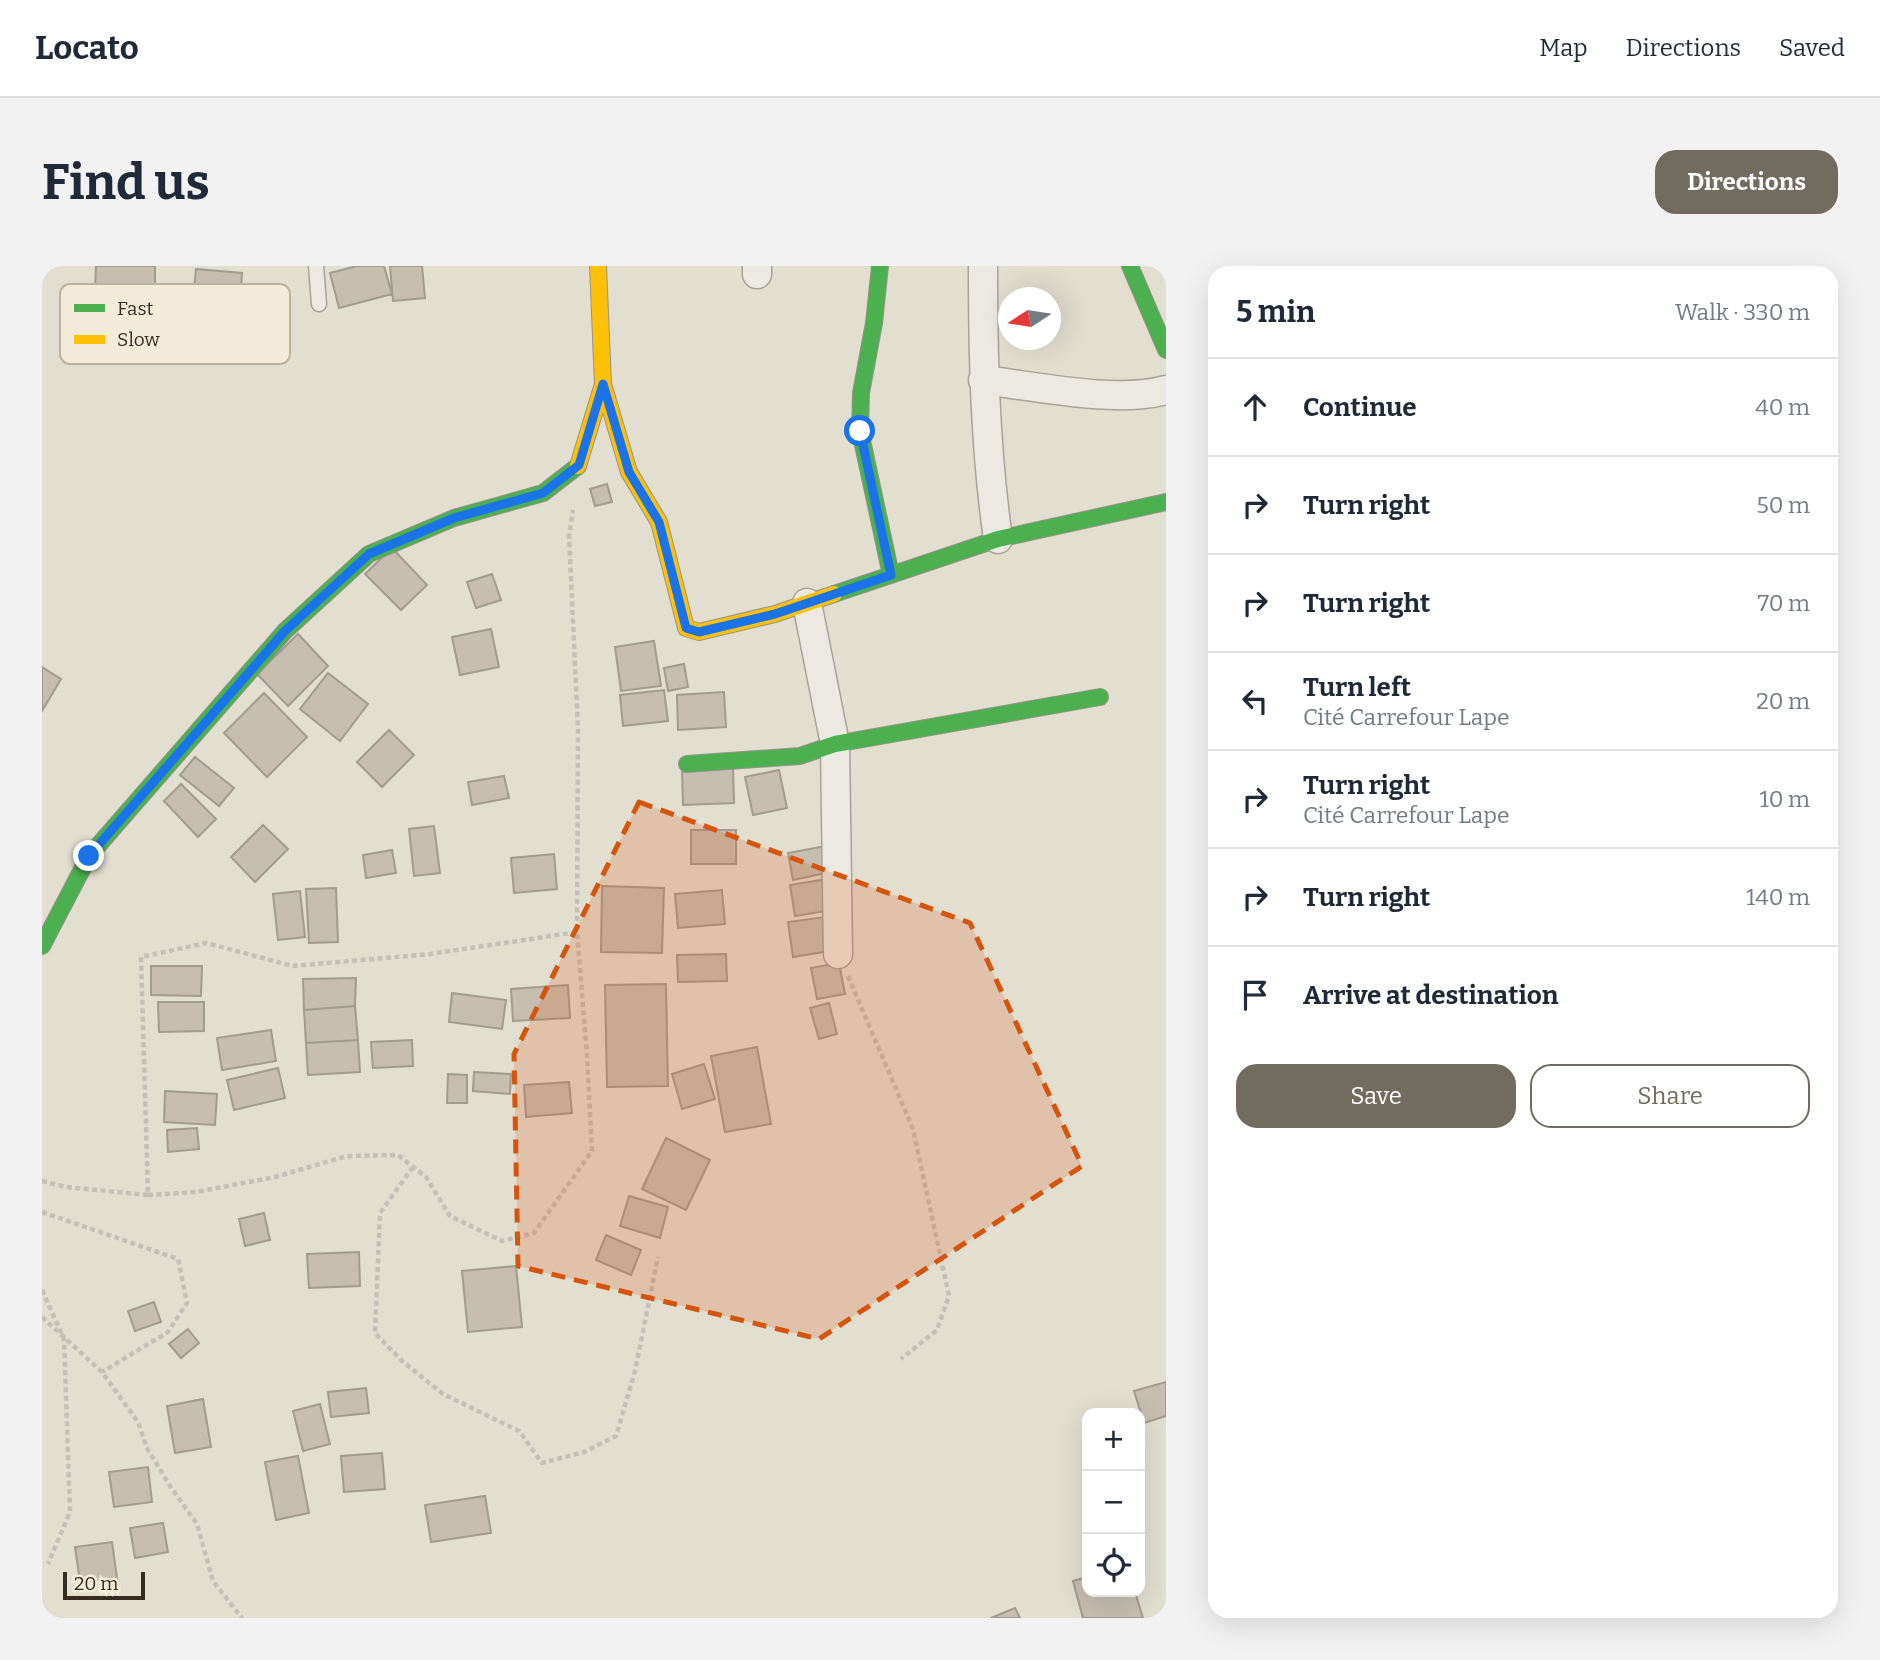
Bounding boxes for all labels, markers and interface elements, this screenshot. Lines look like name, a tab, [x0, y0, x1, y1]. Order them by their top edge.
text: Locato	[35, 28, 139, 68]
text: Map	[1539, 34, 1588, 62]
text: Directions	[1626, 34, 1741, 62]
text: Saved	[1779, 34, 1845, 62]
button: Directions	[1655, 150, 1838, 214]
text: Find us	[42, 153, 210, 212]
legend	[60, 284, 290, 364]
north arrow	[998, 287, 1061, 350]
text: 5 min	[1236, 294, 1315, 330]
text: Fast	[117, 297, 154, 320]
text: Walk · 330 m	[1675, 298, 1810, 326]
text: Slow	[117, 328, 160, 351]
icon: ahead	[1236, 388, 1274, 426]
text: Continue	[1303, 392, 1417, 423]
text: 40 m	[1755, 393, 1810, 421]
route start	[844, 415, 875, 446]
icon: right	[1236, 486, 1274, 524]
text: Turn right	[1303, 490, 1430, 521]
text: 50 m	[1756, 491, 1810, 519]
icon: right	[1236, 584, 1274, 622]
text: Turn right	[1303, 588, 1430, 619]
text: 70 m	[1758, 589, 1810, 617]
text: Turn left	[1303, 672, 1411, 703]
icon: left	[1236, 682, 1274, 720]
text: 20 m	[1756, 687, 1810, 715]
text: Cité Carrefour Lape	[1303, 703, 1510, 731]
text: Turn right	[1303, 770, 1430, 801]
icon: right	[1236, 780, 1274, 818]
text: 10 m	[1759, 785, 1810, 813]
text: Cité Carrefour Lape	[1303, 801, 1510, 829]
route end	[73, 840, 104, 871]
icon: right	[1236, 878, 1274, 916]
text: Turn right	[1303, 882, 1430, 913]
text: 140 m	[1746, 883, 1810, 911]
icon: arrive	[1236, 976, 1274, 1014]
text: Arrive at destination	[1303, 980, 1558, 1011]
button: Save	[1236, 1064, 1516, 1128]
button: Share	[1530, 1064, 1810, 1128]
map controls	[1082, 1408, 1145, 1597]
button: +	[1082, 1408, 1145, 1471]
button: −	[1082, 1471, 1145, 1534]
button: locate	[1082, 1534, 1145, 1597]
scale bar	[63, 1569, 145, 1601]
text: 20 m	[74, 1572, 118, 1595]

